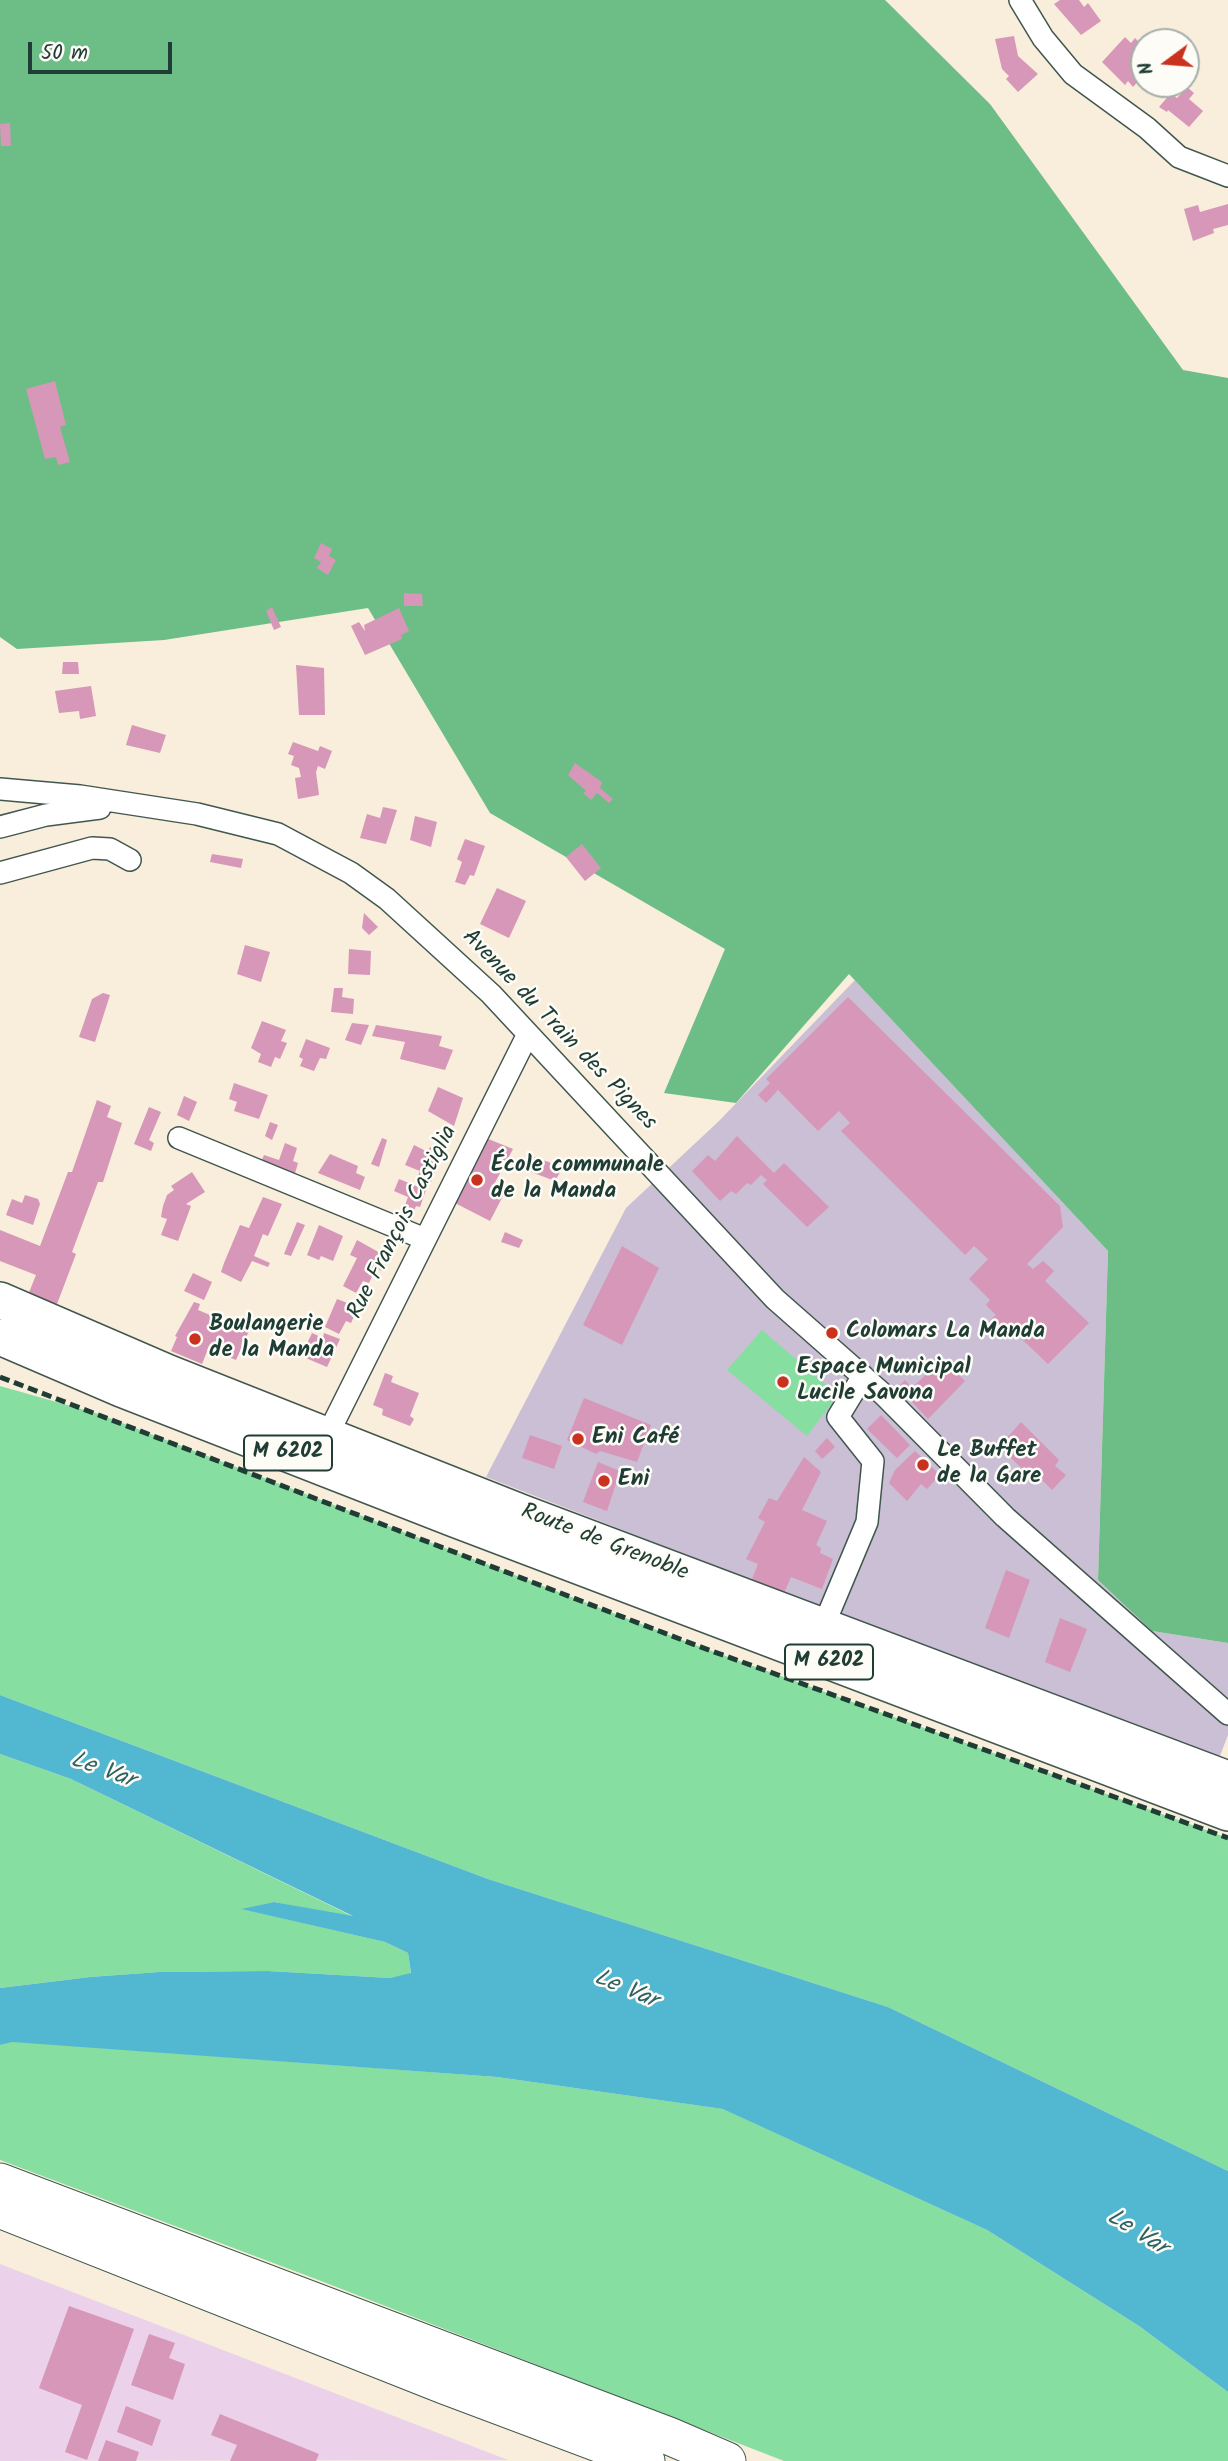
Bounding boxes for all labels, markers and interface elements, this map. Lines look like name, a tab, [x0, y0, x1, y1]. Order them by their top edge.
scale bar	[32, 28, 175, 72]
north arrow	[1130, 28, 1200, 98]
text: 50 m	[41, 37, 88, 70]
text: N	[1131, 58, 1163, 78]
street label: Avenue du Train des Pignes	[455, 925, 661, 1137]
street label: Rue François Castiglia	[343, 1122, 465, 1324]
place label: École communale de la Manda	[491, 1153, 664, 1207]
marker: École communale de la Manda	[469, 1172, 485, 1188]
place label: Boulangerie de la Manda	[209, 1312, 334, 1366]
place label: Colomars La Manda	[846, 1319, 1045, 1347]
marker: Colomars La Manda	[824, 1325, 840, 1341]
marker: Boulangerie de la Manda	[187, 1331, 203, 1347]
place label: Espace Municipal Lucile Savona	[797, 1355, 971, 1409]
marker: Espace Municipal Lucile Savona	[775, 1374, 791, 1390]
place label: Eni Café	[592, 1425, 679, 1453]
marker: Eni Café	[570, 1431, 586, 1447]
road number: M 6202	[244, 1436, 332, 1470]
place label: Le Buffet de la Gare	[937, 1438, 1041, 1492]
marker: Le Buffet de la Gare	[915, 1457, 931, 1473]
place label: Eni	[618, 1467, 649, 1495]
marker: Eni	[596, 1473, 612, 1489]
street label: Route de Grenoble	[516, 1499, 692, 1589]
road number: M 6202	[785, 1644, 873, 1680]
water label: Le Var	[66, 1747, 138, 1797]
water label: Le Var	[589, 1965, 661, 2017]
water label: Le Var	[1101, 2204, 1171, 2264]

